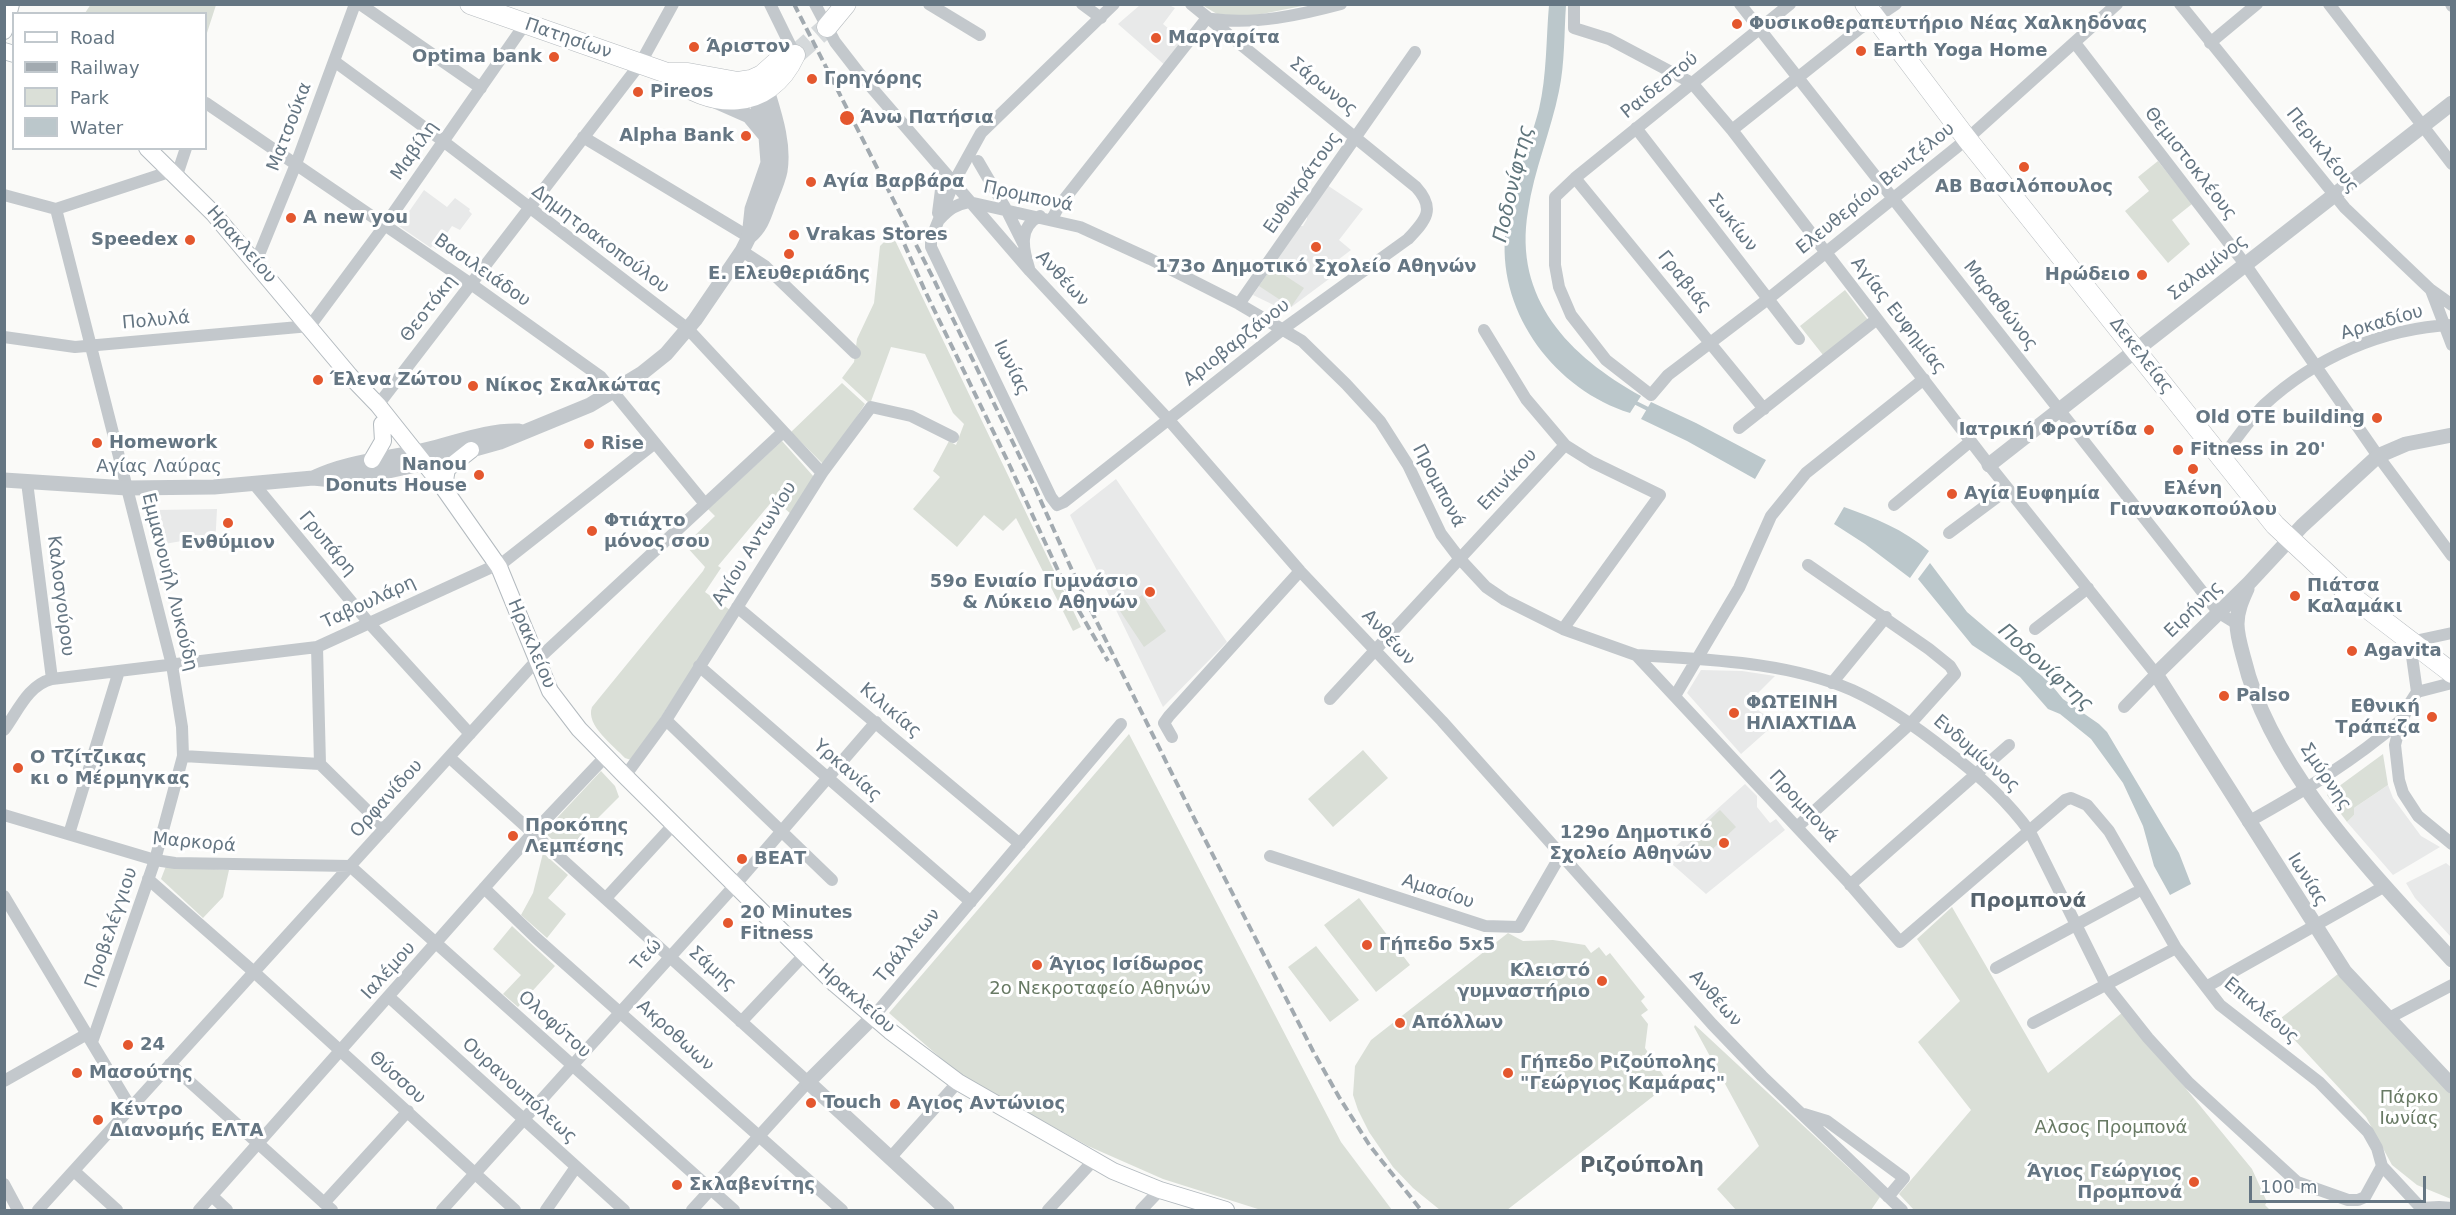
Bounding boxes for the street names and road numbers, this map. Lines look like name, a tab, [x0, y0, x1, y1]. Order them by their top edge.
street label: Πατησίων	[522, 14, 614, 64]
street label: Ραιδεστού	[1617, 48, 1703, 124]
street label: Σάρωνος	[1285, 53, 1361, 121]
street label: Ματσούκα	[263, 79, 317, 175]
street label: Θεμιστοκλέους	[2139, 103, 2241, 225]
street label: Περικλέους	[2281, 104, 2363, 198]
street label: Μαβίλη	[387, 117, 443, 185]
street label: Ελευθερίου Βενιζέλου	[1792, 118, 1960, 260]
street label: Ευθυκράτους	[1260, 128, 1346, 238]
street label: Προμπονά	[981, 177, 1075, 217]
street label: Δημητρακοπούλου	[527, 181, 673, 299]
street label: Σωκίων	[1702, 189, 1762, 257]
street label: Ηρακλείου	[202, 202, 280, 288]
street label: Βασιλειάδου	[430, 230, 534, 312]
street label: Σαλαμίνος	[2164, 230, 2252, 306]
street label: Ανθέων	[1031, 247, 1093, 311]
street label: Γραβιάς	[1653, 247, 1715, 317]
street label: Αγίας Ευφημίας	[1846, 253, 1950, 379]
street label: Μαραθώνος	[1958, 257, 2042, 355]
street label: Θεοτόκη	[396, 271, 462, 347]
street label: Αριοβαρζάνου	[1180, 295, 1294, 391]
street label: Αρκαδίου	[2338, 301, 2426, 345]
street label: Πολυλά	[121, 307, 191, 335]
street label: Δεκελείας	[2104, 313, 2178, 399]
street label: Ιωνίας	[988, 337, 1034, 399]
street label: Προμπονά	[1407, 441, 1469, 531]
street label: Επινίκου	[1474, 445, 1542, 515]
street label: Αγίας Λαύρας	[96, 456, 222, 478]
street label: Αγίου Αντωνίου	[708, 478, 802, 610]
street label: Εμμανουήλ Λυκούδη	[136, 491, 202, 673]
street label: Γρυπάρη	[294, 507, 360, 581]
street label: Καλοσγούρου	[42, 534, 78, 658]
street label: Ταβουλάρη	[319, 572, 419, 634]
street label: Ειρήνης	[2160, 577, 2228, 643]
street label: Ηρακλείου	[502, 596, 560, 692]
street label: Ανθέων	[1357, 606, 1419, 670]
street label: Κιλικίας	[855, 679, 925, 743]
street label: Ενδυμίωνος	[1928, 711, 2024, 797]
street label: Υρκανίας	[808, 735, 886, 807]
street label: Σμύρνης	[2295, 739, 2355, 815]
street label: Ορφανίδου	[346, 755, 428, 843]
street label: Προμπονά	[1764, 766, 1842, 848]
street label: Μαρκορά	[151, 829, 237, 857]
street label: Ιωνίας	[2282, 849, 2332, 911]
street label: Προβελέγγιου	[81, 865, 143, 991]
street label: Αμασίου	[1399, 870, 1477, 914]
street label: Τράλλεων	[871, 904, 945, 988]
street label: Τεώ	[627, 934, 667, 976]
street label: Ιαλέμου	[357, 938, 421, 1004]
street label: Σάμης	[684, 942, 740, 996]
street label: Ηρακλείου	[813, 960, 899, 1038]
street label: Ανθέων	[1684, 966, 1746, 1032]
street label: Επικλέους	[2219, 973, 2303, 1049]
street label: Ολοφύτου	[513, 987, 595, 1063]
street label: Ακροθωων	[632, 996, 718, 1076]
street label: Ουρανουπόλεως	[457, 1034, 581, 1148]
street label: Θύσσου	[364, 1047, 430, 1109]

